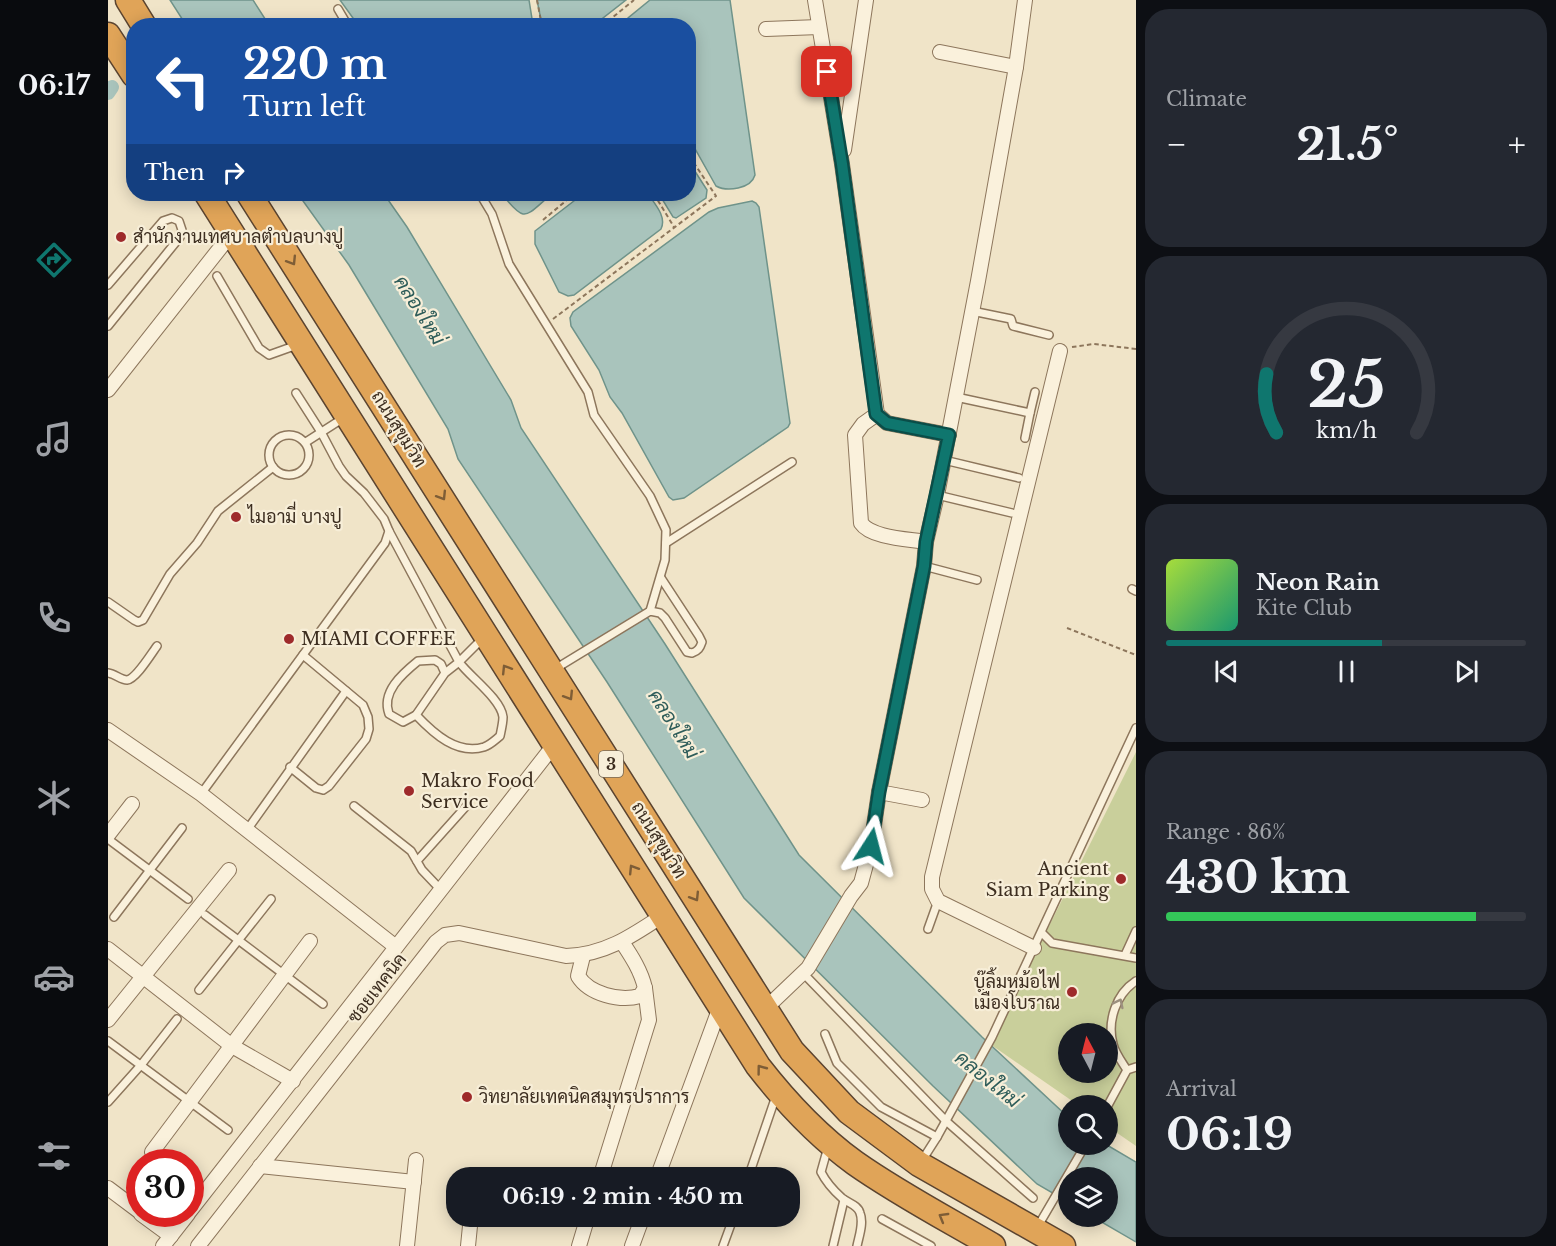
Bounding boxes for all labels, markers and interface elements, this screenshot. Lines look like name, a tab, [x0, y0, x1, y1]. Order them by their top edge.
text: 220 m	[243, 38, 387, 90]
icon: left	[144, 42, 222, 120]
pin	[801, 46, 852, 97]
icon: arrive	[810, 55, 843, 88]
text: 06:17	[18, 69, 90, 102]
text: Climate	[1166, 87, 1247, 111]
text: Turn left	[243, 90, 366, 123]
text: 21.5°	[1296, 116, 1399, 172]
text: −	[1166, 124, 1187, 165]
text: +	[1508, 124, 1526, 165]
icon: right	[217, 156, 250, 189]
text: Then	[144, 159, 205, 186]
place label: สำนักงานเทศบาลตำบลบางปู	[133, 226, 343, 250]
marker: สำนักงานเทศบาลตำบลบางปู	[114, 230, 128, 244]
icon: directions	[33, 239, 75, 281]
one-way arrow	[285, 254, 296, 265]
water label: คลองใหม่	[389, 270, 452, 350]
text: 25	[1307, 346, 1385, 424]
street label: ถนนสุขุมวิท	[366, 386, 431, 472]
text: km/h	[1316, 417, 1377, 444]
icon: music	[33, 418, 75, 460]
one-way arrow	[434, 490, 446, 500]
place label: ไมอามี่ บางปู	[246, 501, 342, 530]
marker: ไมอามี่ บางปู	[229, 510, 243, 524]
text: Neon Rain	[1256, 569, 1380, 596]
text: Kite Club	[1256, 596, 1352, 620]
icon: phone	[33, 597, 75, 639]
place label: MIAMI COFFEE	[301, 628, 456, 650]
marker: MIAMI COFFEE	[282, 632, 296, 646]
icon: previous	[1210, 655, 1243, 688]
icon: pause	[1330, 655, 1363, 688]
icon: next	[1450, 655, 1483, 688]
one-way arrow	[503, 664, 514, 675]
water label: คลองใหม่	[643, 684, 706, 764]
one-way arrow	[561, 690, 573, 700]
road number: 3	[599, 751, 623, 777]
place label: Makro Food Service	[421, 770, 534, 813]
icon: climate	[33, 777, 75, 819]
marker: Makro Food Service	[402, 784, 416, 798]
street label: ถนนสุขุมวิท	[626, 797, 691, 883]
position arrow	[839, 814, 903, 878]
text: Range · 86%	[1166, 820, 1286, 844]
text: 430 km	[1166, 849, 1350, 905]
place label: Ancient Siam Parking	[986, 858, 1109, 901]
one-way arrow	[628, 865, 640, 875]
marker: Ancient Siam Parking	[1114, 872, 1128, 886]
one-way arrow	[687, 891, 699, 901]
street label: ซอยเทคนิค	[343, 949, 411, 1027]
icon: car	[33, 956, 75, 998]
place label: บู๊ลิ้มหม้อไฟ เมืองโบราณ	[974, 967, 1060, 1014]
marker: บู๊ลิ้มหม้อไฟ เมืองโบราณ	[1065, 985, 1079, 999]
one-way arrow	[1111, 999, 1123, 1010]
north arrow	[1058, 1023, 1118, 1083]
map controls	[1058, 1023, 1118, 1227]
water label: คลองใหม่	[950, 1045, 1027, 1113]
one-way arrow	[757, 1064, 768, 1075]
text: Arrival	[1166, 1077, 1237, 1101]
place label: วิทยาลัยเทคนิคสมุทรปราการ	[478, 1086, 690, 1109]
marker: วิทยาลัยเทคนิคสมุทรปราการ	[460, 1090, 474, 1104]
button: search	[1058, 1095, 1118, 1155]
text: 06:19	[1166, 1106, 1293, 1162]
icon: filters	[33, 1135, 75, 1177]
speed limit sign: 30	[126, 1149, 204, 1227]
button: layers	[1058, 1167, 1118, 1227]
text: 06:19 · 2 min · 450 m	[503, 1183, 743, 1210]
one-way arrow	[939, 1212, 949, 1224]

